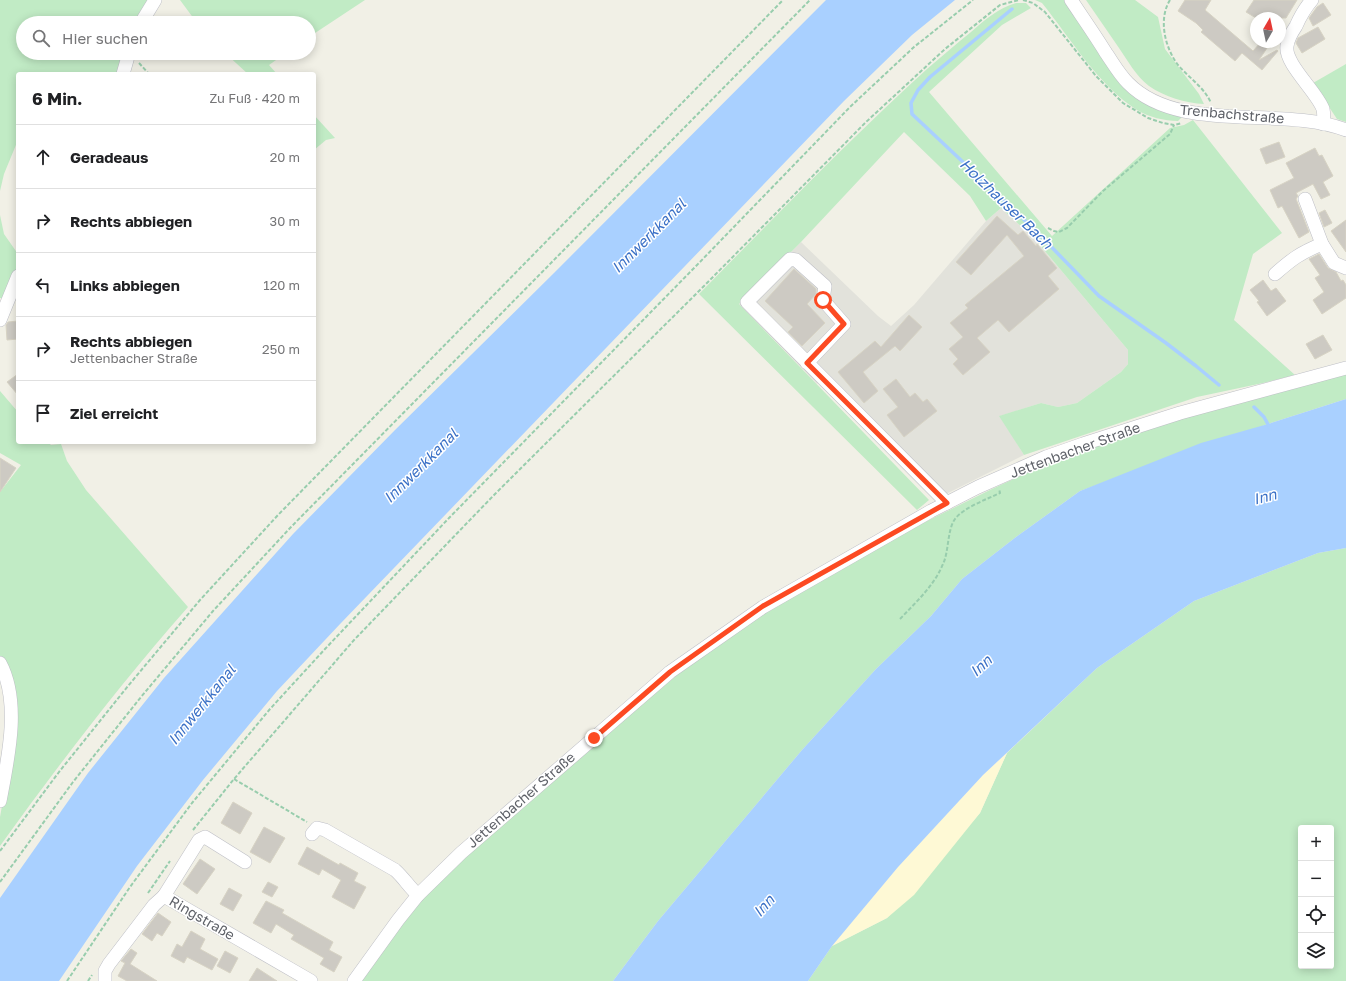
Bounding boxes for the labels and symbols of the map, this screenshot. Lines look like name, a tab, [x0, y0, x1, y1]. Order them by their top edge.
north arrow	[1250, 12, 1286, 48]
street label: Trenbachstraße	[1179, 100, 1285, 127]
water label: Holzhauser Bach	[957, 154, 1057, 253]
water label: Innwerkkanal	[608, 194, 690, 276]
route start	[814, 291, 832, 309]
street label: Jettenbacher Straße	[1007, 418, 1142, 481]
water label: Innwerkkanal	[380, 424, 462, 506]
water label: Inn	[1251, 484, 1279, 508]
water label: Inn	[966, 650, 995, 680]
water label: Innwerkkanal	[164, 660, 240, 748]
route end	[585, 729, 603, 747]
street label: Jettenbacher Straße	[463, 748, 578, 851]
water label: Inn	[749, 890, 778, 920]
street label: Ringstraße	[166, 892, 238, 943]

